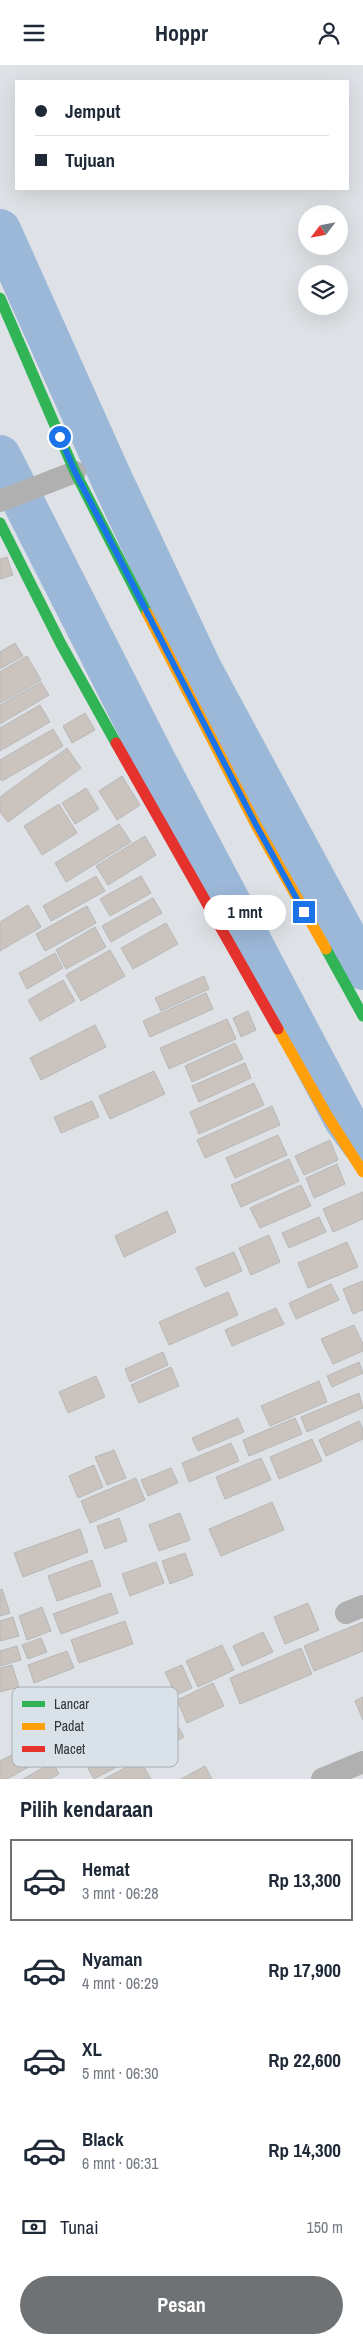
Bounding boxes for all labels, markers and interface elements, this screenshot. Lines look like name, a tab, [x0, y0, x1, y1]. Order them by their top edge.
text: Hoppr	[155, 18, 208, 48]
icon: menu	[20, 19, 48, 47]
icon: person	[315, 19, 343, 47]
text: Jemput	[65, 98, 120, 124]
text: Tujuan	[65, 147, 115, 173]
north arrow	[298, 205, 348, 255]
map controls	[298, 205, 348, 315]
button: layers	[298, 265, 348, 315]
route start	[49, 426, 71, 448]
callout: 1 mnt	[204, 895, 286, 929]
text: 1 mnt	[228, 901, 263, 923]
route end	[293, 901, 315, 923]
legend	[12, 1687, 178, 1767]
text: Lancar	[54, 1695, 89, 1713]
text: Padat	[54, 1717, 84, 1735]
text: Macet	[54, 1740, 85, 1758]
text: Pilih kendaraan	[20, 1794, 153, 1824]
text: Hemat	[82, 1856, 130, 1882]
icon: car	[22, 1858, 67, 1903]
text: Rp 13,300	[268, 1867, 341, 1893]
text: 3 mnt · 06:28	[82, 1882, 159, 1904]
text: Nyaman	[82, 1946, 143, 1972]
icon: car	[22, 1948, 67, 1993]
text: Rp 17,900	[268, 1957, 341, 1983]
text: 4 mnt · 06:29	[82, 1972, 159, 1994]
text: XL	[82, 2036, 102, 2062]
icon: car	[22, 2038, 67, 2083]
text: Rp 22,600	[268, 2047, 341, 2073]
text: 5 mnt · 06:30	[82, 2062, 159, 2084]
text: Black	[82, 2126, 124, 2152]
icon: car	[22, 2128, 67, 2173]
text: Rp 14,300	[268, 2137, 341, 2163]
text: 6 mnt · 06:31	[82, 2152, 159, 2174]
icon: cash	[20, 2213, 48, 2241]
text: Tunai	[60, 2214, 99, 2240]
text: 150 m	[307, 2216, 343, 2238]
button: Pesan	[20, 2276, 343, 2334]

